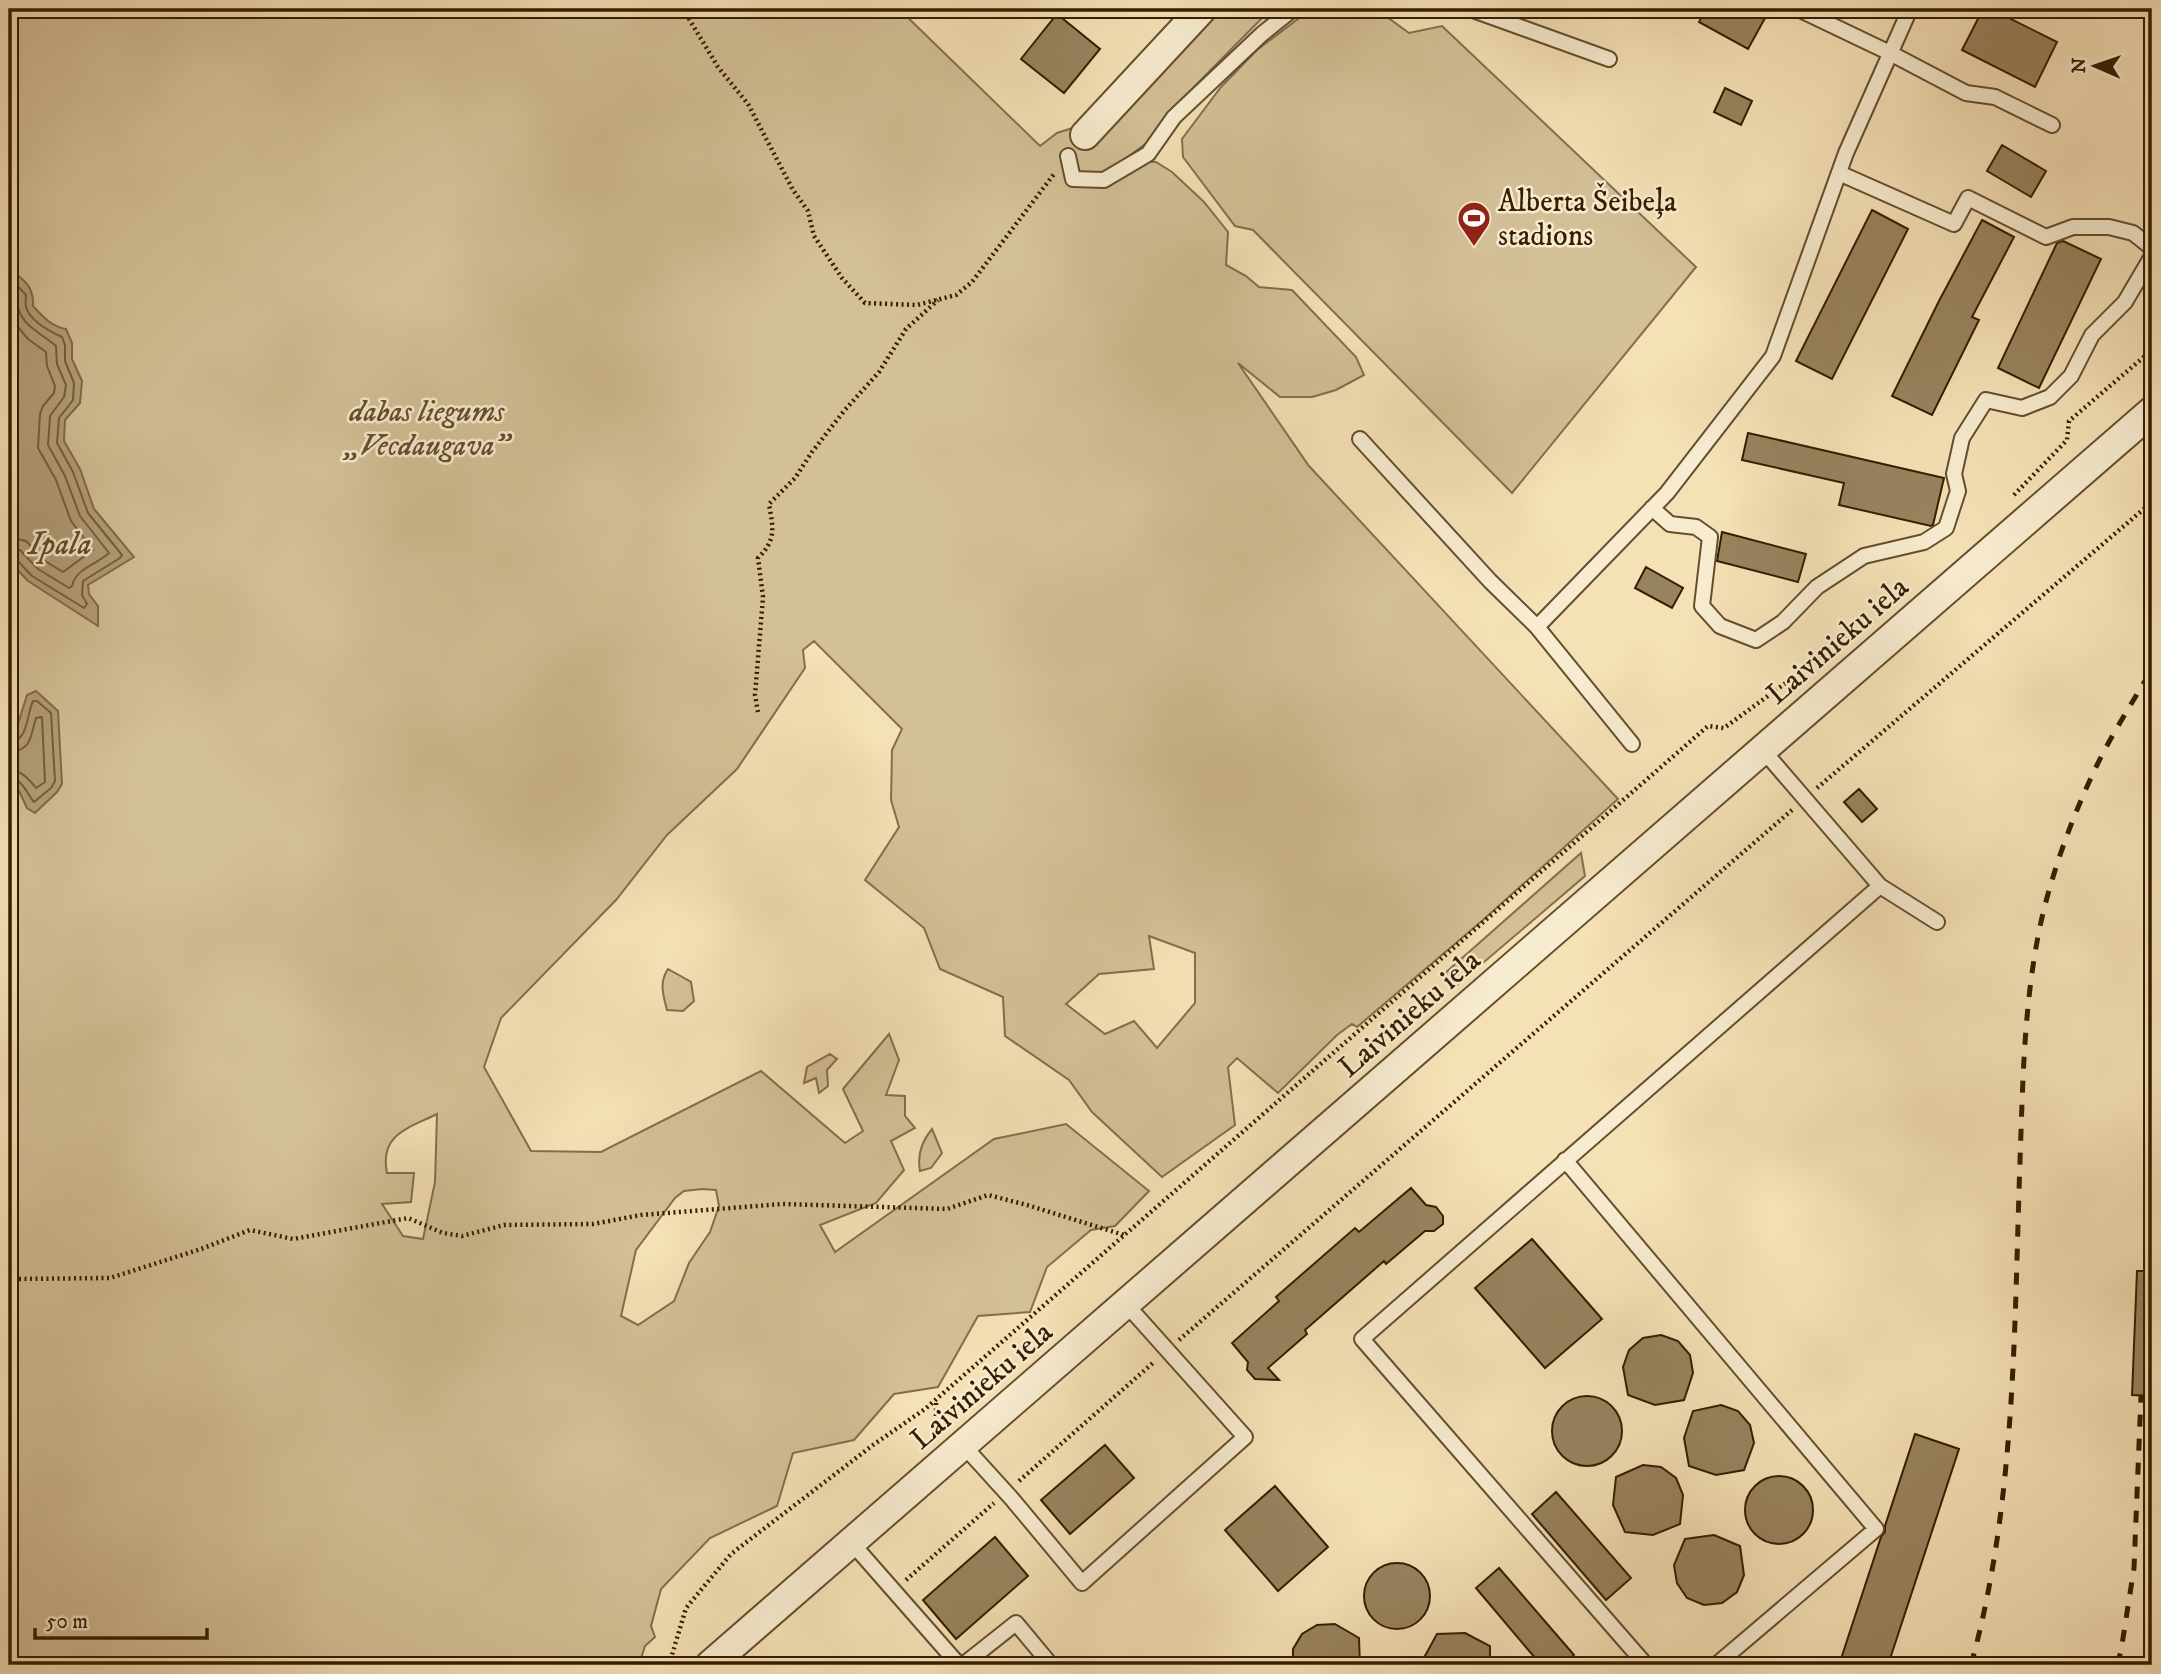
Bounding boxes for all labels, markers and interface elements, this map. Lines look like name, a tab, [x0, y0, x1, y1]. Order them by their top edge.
north arrow	[2060, 32, 2130, 102]
text: N	[2068, 57, 2091, 74]
place label: Alberta Šeibeļa stadions	[1498, 182, 1677, 255]
sports icon: Alberta Šeibeļa stadions	[1455, 199, 1493, 248]
park label: dabas liegums „Vecdaugava”	[341, 394, 513, 465]
water label: Ipala	[27, 525, 92, 565]
street label: Laivinieku iela	[1759, 569, 1917, 713]
street label: Laivinieku iela	[1331, 942, 1489, 1086]
street label: Laivinieku iela	[903, 1314, 1061, 1458]
scale bar	[35, 1597, 206, 1641]
text: 50 m	[46, 1609, 88, 1635]

